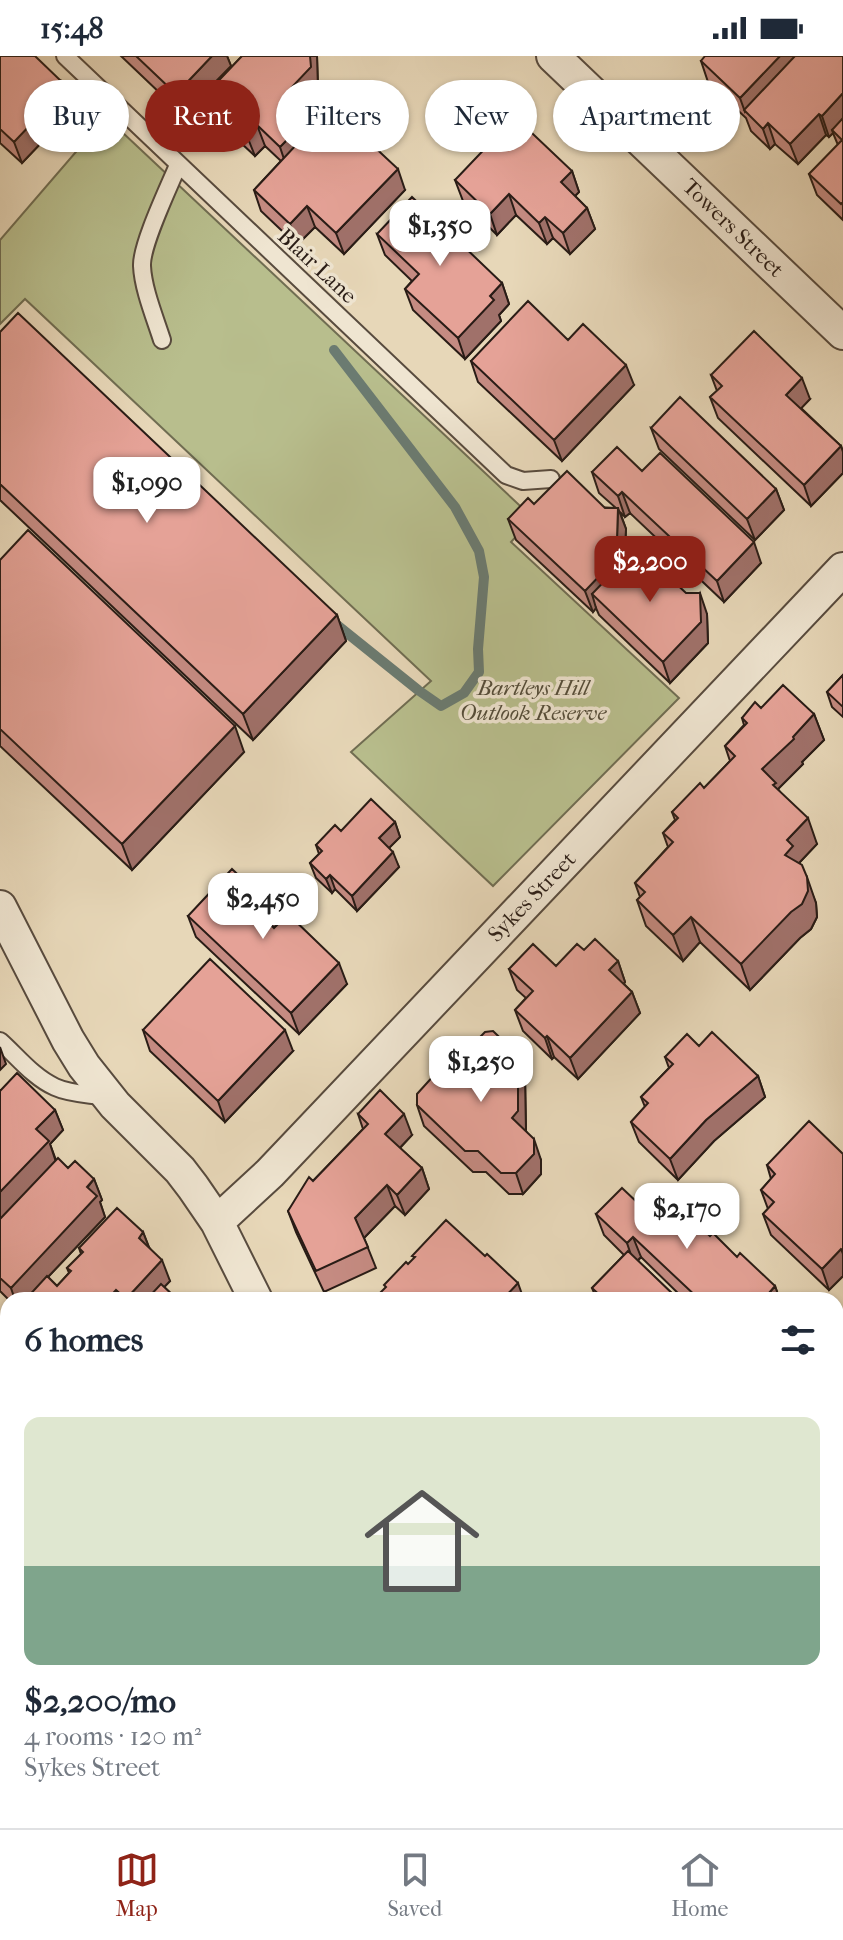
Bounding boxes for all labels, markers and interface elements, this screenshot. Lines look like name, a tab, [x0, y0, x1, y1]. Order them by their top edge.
text: 15:48	[40, 11, 104, 46]
chip: Buy	[24, 80, 129, 152]
chip: Rent	[145, 80, 260, 152]
chip: Filters	[276, 80, 409, 152]
chip: New	[425, 80, 537, 152]
chip: Apartment	[553, 80, 740, 152]
street label: Towers Street	[677, 173, 789, 283]
pin: $1,350	[375, 200, 505, 268]
text: $1,350	[408, 210, 473, 241]
street label: Blair Lane	[272, 223, 362, 309]
pin: $1,090	[82, 457, 212, 525]
text: $1,090	[111, 467, 183, 498]
pin: $2,200	[585, 536, 715, 604]
text: $2,200	[612, 546, 688, 577]
park label: Bartleys Hill Outlook Reserve	[460, 675, 607, 726]
street label: Sykes Street	[483, 846, 581, 947]
pin: $2,450	[198, 873, 328, 941]
text: $2,450	[226, 883, 300, 914]
pin: $1,250	[416, 1036, 546, 1104]
text: $1,250	[447, 1046, 515, 1077]
pin: $2,170	[622, 1183, 752, 1251]
text: $2,170	[652, 1193, 722, 1224]
icon: filters	[776, 1318, 820, 1362]
text: 6 homes	[24, 1320, 143, 1360]
icon: home	[350, 1469, 494, 1613]
text: $2,200/mo	[24, 1681, 176, 1721]
text: 4 rooms · 120 m²	[24, 1721, 201, 1752]
text: Sykes Street	[24, 1752, 160, 1783]
tab: Map	[115, 1848, 159, 1922]
tab: Saved	[388, 1848, 442, 1922]
tab: Home	[671, 1848, 728, 1922]

